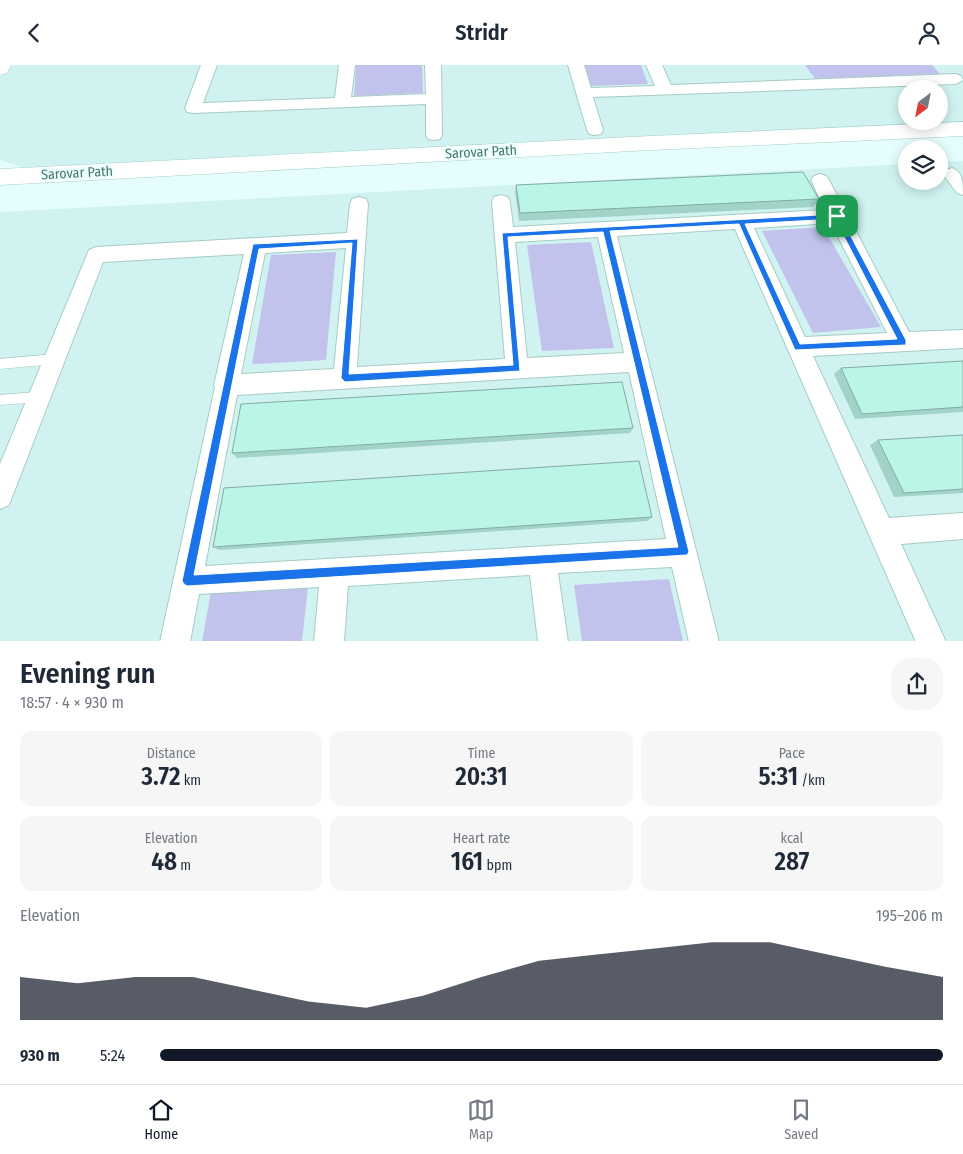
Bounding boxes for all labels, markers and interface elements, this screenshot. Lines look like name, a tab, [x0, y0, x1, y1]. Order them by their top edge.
icon: back	[20, 19, 48, 47]
text: Stridr	[455, 19, 508, 46]
icon: person	[915, 19, 943, 47]
north arrow	[898, 80, 948, 130]
map controls	[898, 80, 948, 190]
button: layers	[898, 140, 948, 190]
street label: Sarovar Path	[445, 142, 517, 162]
street label: Sarovar Path	[41, 163, 113, 183]
pin	[816, 195, 858, 237]
icon: arrive	[823, 202, 851, 230]
text: Evening run	[20, 657, 155, 690]
button: share	[891, 658, 943, 710]
text: 18:57 · 4 × 930 m	[20, 693, 124, 712]
text: Distance	[147, 745, 196, 762]
text: Time	[468, 745, 495, 762]
text: Pace	[779, 745, 805, 762]
text: 3.72	[141, 762, 181, 792]
text: 20:31	[455, 762, 508, 792]
text: 5:31	[758, 762, 798, 792]
text: km	[181, 772, 201, 789]
text: /km	[798, 772, 825, 789]
text: Elevation	[145, 830, 198, 847]
text: Heart rate	[453, 830, 510, 847]
text: kcal	[780, 830, 803, 847]
text: 48	[151, 847, 177, 877]
text: 161	[451, 847, 483, 877]
text: 287	[774, 847, 809, 877]
text: m	[177, 857, 191, 874]
text: bpm	[483, 857, 512, 874]
text: Elevation	[20, 906, 80, 925]
text: 195–206 m	[876, 906, 943, 925]
text: 930 m	[20, 1046, 60, 1065]
text: 5:24	[100, 1046, 125, 1065]
tab: Home	[145, 1096, 178, 1143]
tab: Map	[467, 1096, 495, 1143]
tab: Saved	[784, 1096, 818, 1143]

